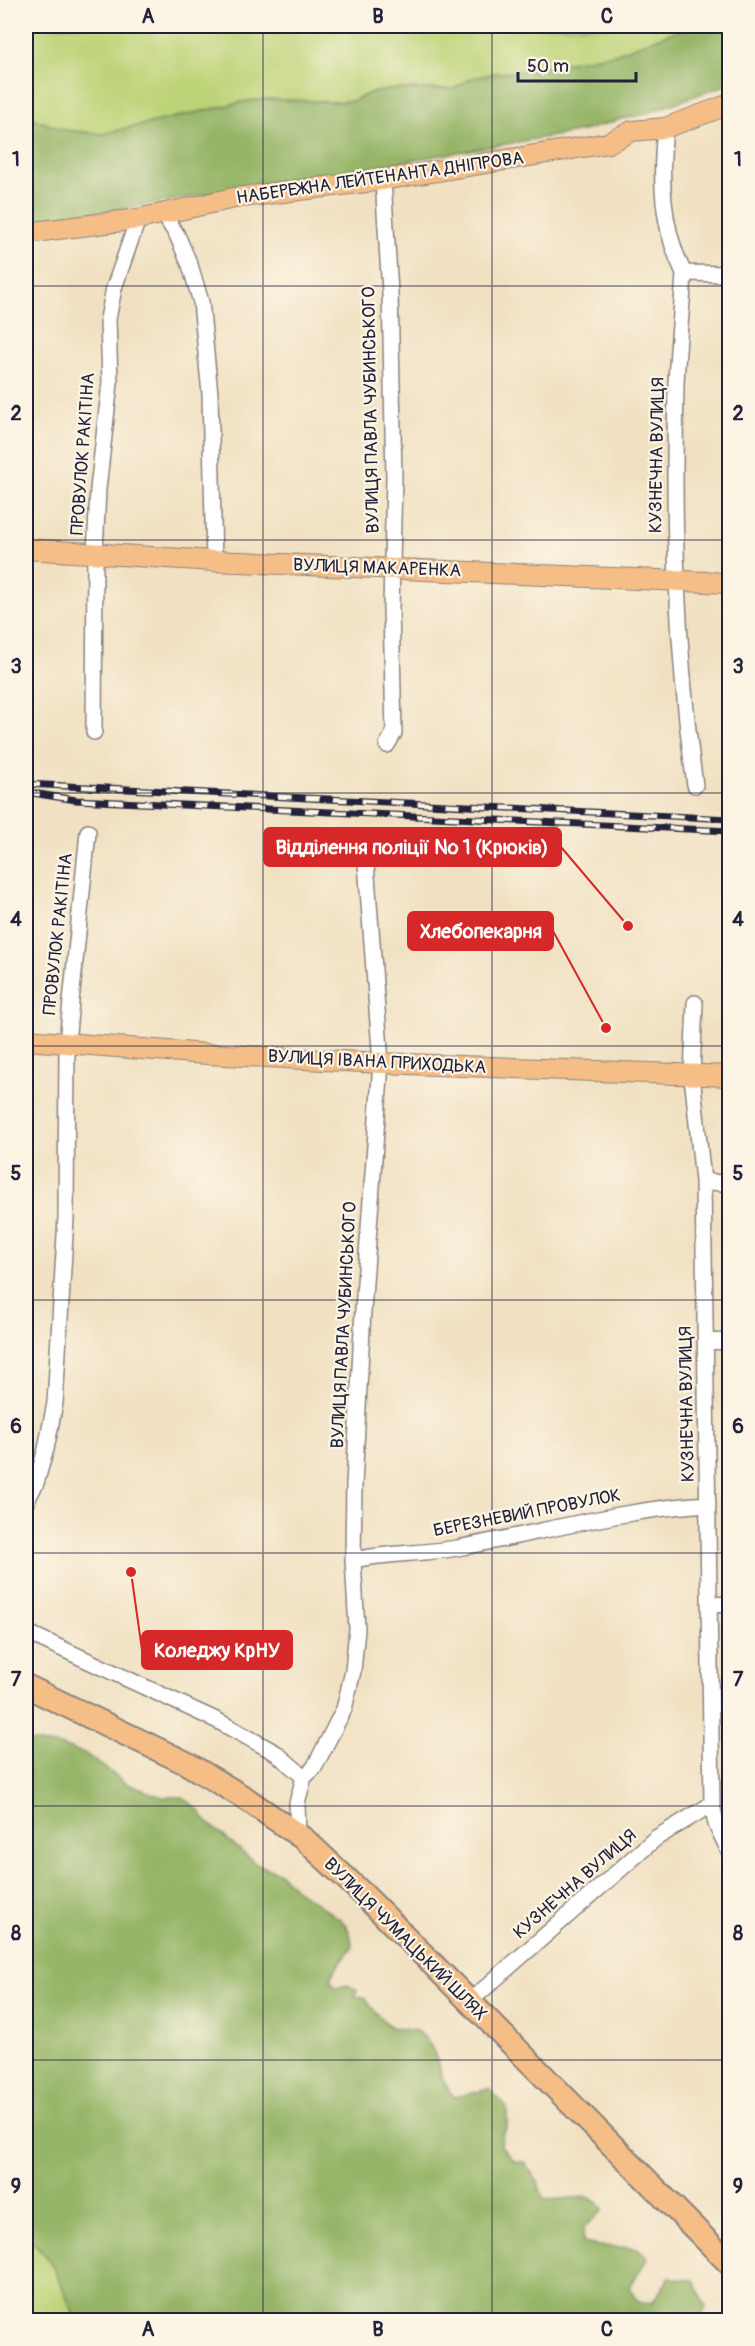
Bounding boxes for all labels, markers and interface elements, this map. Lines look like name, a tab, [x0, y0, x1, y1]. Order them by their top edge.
text: A	[142, 4, 155, 29]
text: B	[372, 4, 384, 29]
text: C	[601, 4, 613, 29]
scale bar	[518, 45, 636, 83]
text: 50 m	[527, 55, 569, 78]
street label: НАБЕРЕЖНА ЛЕЙТЕНАНТА ДНІПРОВА	[235, 146, 526, 210]
text: 1	[12, 147, 20, 172]
text: 1	[734, 147, 742, 172]
street label: ВУЛИЦЯ ПАВЛА ЧУБИНСЬКОГО	[357, 286, 385, 534]
street label: ПРОВУЛОК РАКІТІНА	[66, 372, 100, 536]
street label: КУЗНЕЧНА ВУЛИЦЯ	[644, 377, 670, 533]
text: 2	[10, 401, 22, 426]
text: 2	[732, 401, 744, 426]
street label: ВУЛИЦЯ МАКАРЕНКА	[293, 554, 462, 582]
text: 3	[10, 654, 22, 679]
text: 3	[732, 654, 744, 679]
callout: Відділення поліції № 1 (Крюків)	[264, 828, 561, 866]
text: Відділення поліції № 1 (Крюків)	[275, 835, 549, 860]
street label: ПРОВУЛОК РАКІТІНА	[38, 852, 78, 1016]
text: 4	[10, 907, 22, 932]
text: 4	[732, 907, 744, 932]
callout: Хлебопекарня	[408, 912, 553, 950]
text: Хлебопекарня	[420, 919, 542, 944]
street label: ВУЛИЦЯ ІВАНА ПРИХОДЬКА	[267, 1045, 487, 1079]
text: 5	[11, 1161, 22, 1186]
text: 5	[733, 1161, 744, 1186]
street label: ВУЛИЦЯ ПАВЛА ЧУБИНСЬКОГО	[326, 1201, 362, 1449]
street label: КУЗНЕЧНА ВУЛИЦЯ	[674, 1326, 700, 1482]
text: 6	[10, 1414, 22, 1439]
text: 6	[732, 1414, 744, 1439]
street label: БЕРЕЗНЕВИЙ ПРОВУЛОК	[431, 1484, 623, 1542]
callout: Коледжу КрНУ	[142, 1631, 292, 1669]
text: Коледжу КрНУ	[154, 1638, 280, 1663]
text: 7	[11, 1667, 22, 1692]
text: 7	[733, 1667, 744, 1692]
street label: КУЗНЕЧНА ВУЛИЦЯ	[508, 1824, 642, 1944]
street label: ВУЛИЦЯ ЧУМАЦЬКИЙ ШЛЯХ	[319, 1853, 491, 2025]
text: 8	[11, 1921, 21, 1946]
text: 8	[733, 1921, 743, 1946]
text: 9	[11, 2174, 21, 2199]
text: 9	[733, 2174, 743, 2199]
text: A	[142, 2317, 155, 2342]
text: B	[372, 2317, 384, 2342]
text: C	[601, 2317, 613, 2342]

